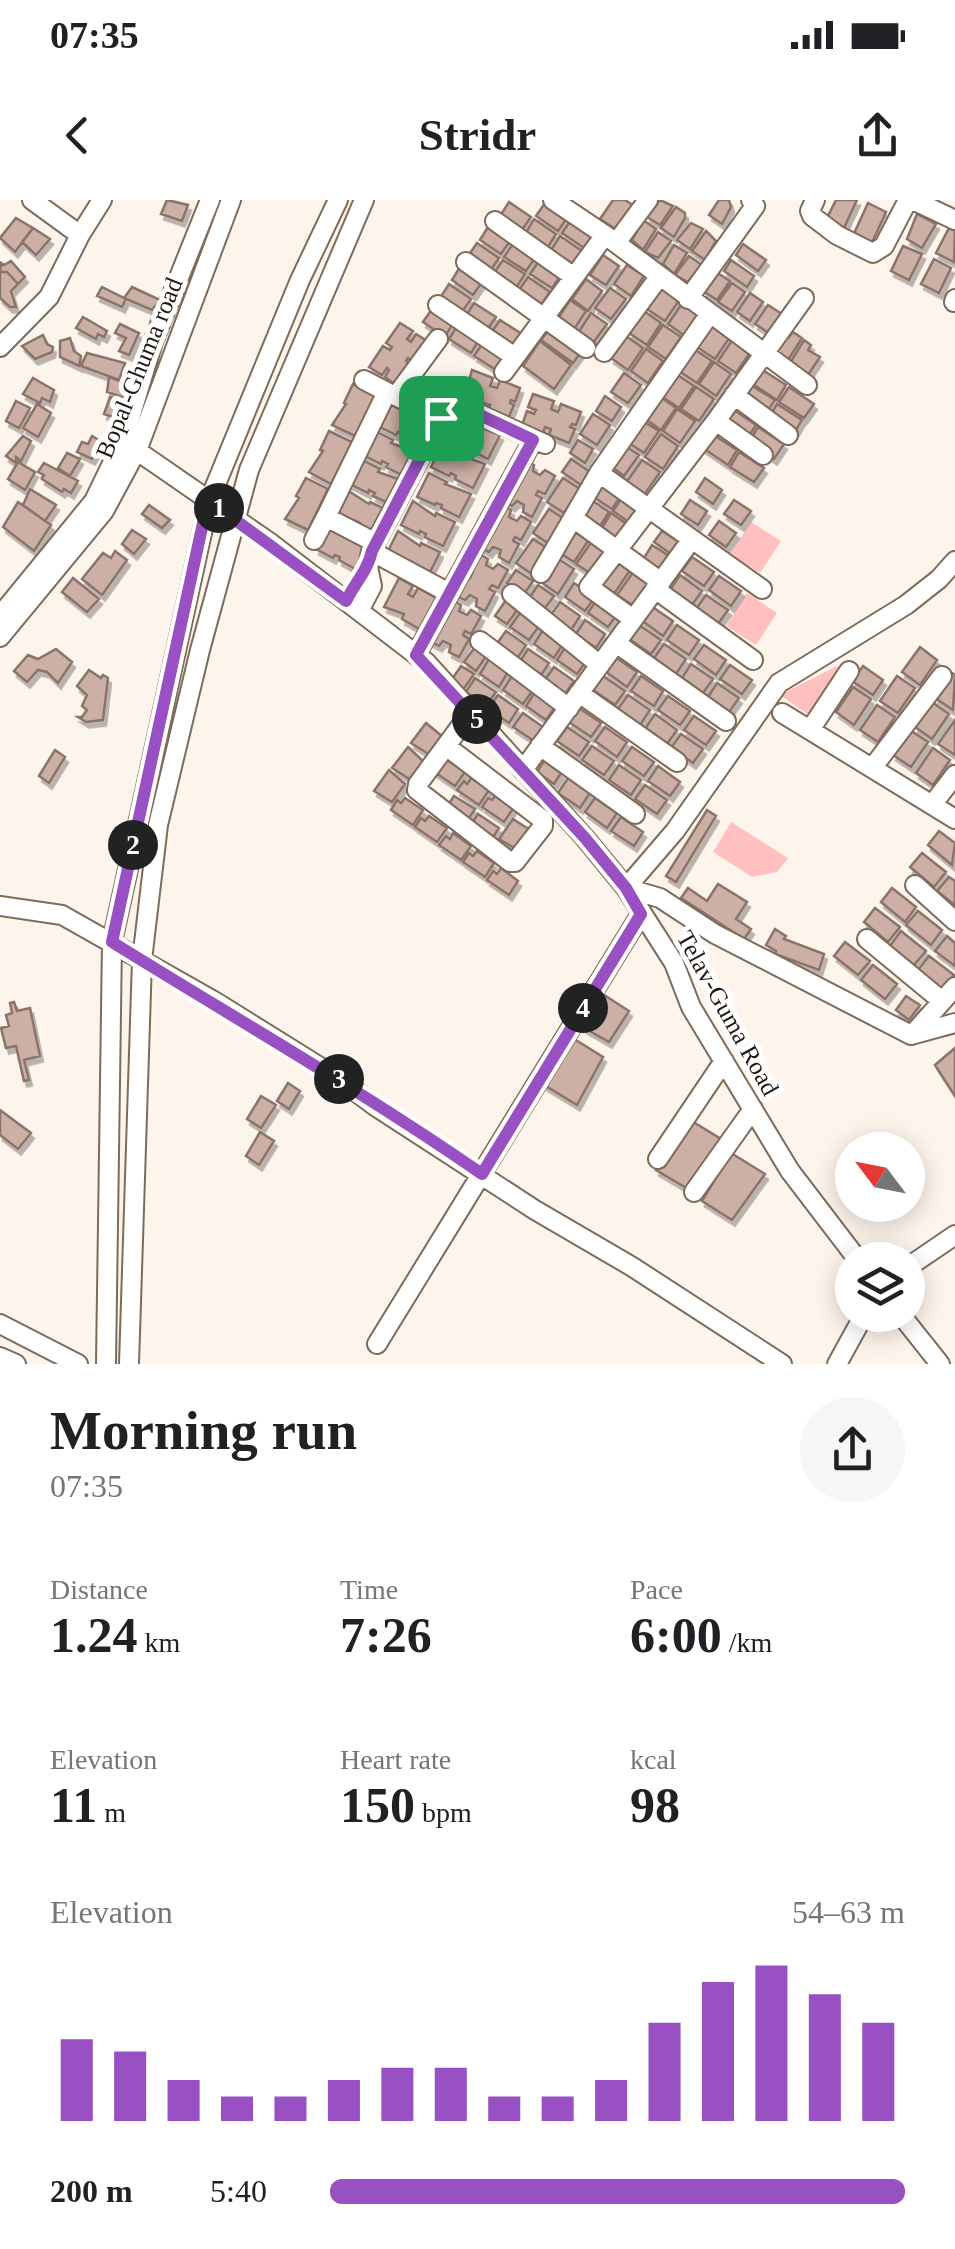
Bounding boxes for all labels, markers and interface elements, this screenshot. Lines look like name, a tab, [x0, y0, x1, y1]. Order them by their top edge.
text: 07:35	[50, 14, 139, 56]
icon: back	[50, 108, 105, 163]
icon: share	[850, 108, 905, 163]
text: Stridr	[419, 110, 536, 160]
street label: Bopal-Ghuma road	[90, 273, 188, 462]
pin	[399, 376, 484, 461]
icon: arrive	[414, 391, 469, 446]
pin: 1	[194, 483, 244, 533]
text: 1	[212, 492, 226, 523]
pin: 5	[452, 694, 502, 744]
text: 5	[470, 703, 484, 734]
pin: 2	[108, 820, 158, 870]
text: 2	[126, 829, 140, 860]
street label: Telav-Guma Road	[672, 926, 785, 1100]
pin: 4	[558, 983, 608, 1033]
text: 4	[576, 992, 590, 1023]
pin: 3	[314, 1054, 364, 1104]
text: 3	[332, 1063, 346, 1094]
north arrow	[835, 1132, 925, 1222]
map controls	[835, 1132, 925, 1332]
button: layers	[835, 1242, 925, 1332]
button: share	[800, 1397, 905, 1502]
text: Morning run	[50, 1400, 357, 1461]
text: 07:35	[50, 1468, 123, 1504]
text: Distance	[50, 1574, 148, 1605]
text: Time	[340, 1574, 398, 1605]
text: Pace	[630, 1574, 683, 1605]
text: 1.24	[50, 1607, 138, 1663]
text: 7:26	[340, 1607, 432, 1663]
text: 6:00	[630, 1607, 722, 1663]
text: km	[138, 1627, 180, 1658]
text: /km	[722, 1627, 772, 1658]
text: Elevation	[50, 1744, 157, 1775]
text: Heart rate	[340, 1744, 451, 1775]
text: kcal	[630, 1744, 677, 1775]
text: 11	[50, 1777, 97, 1833]
text: 150	[340, 1777, 415, 1833]
text: 98	[630, 1777, 680, 1833]
text: m	[97, 1797, 126, 1828]
text: bpm	[415, 1797, 472, 1828]
text: Elevation	[50, 1894, 173, 1930]
text: 54–63 m	[792, 1894, 905, 1930]
text: 200 m	[50, 2173, 133, 2209]
text: 5:40	[210, 2173, 267, 2209]

